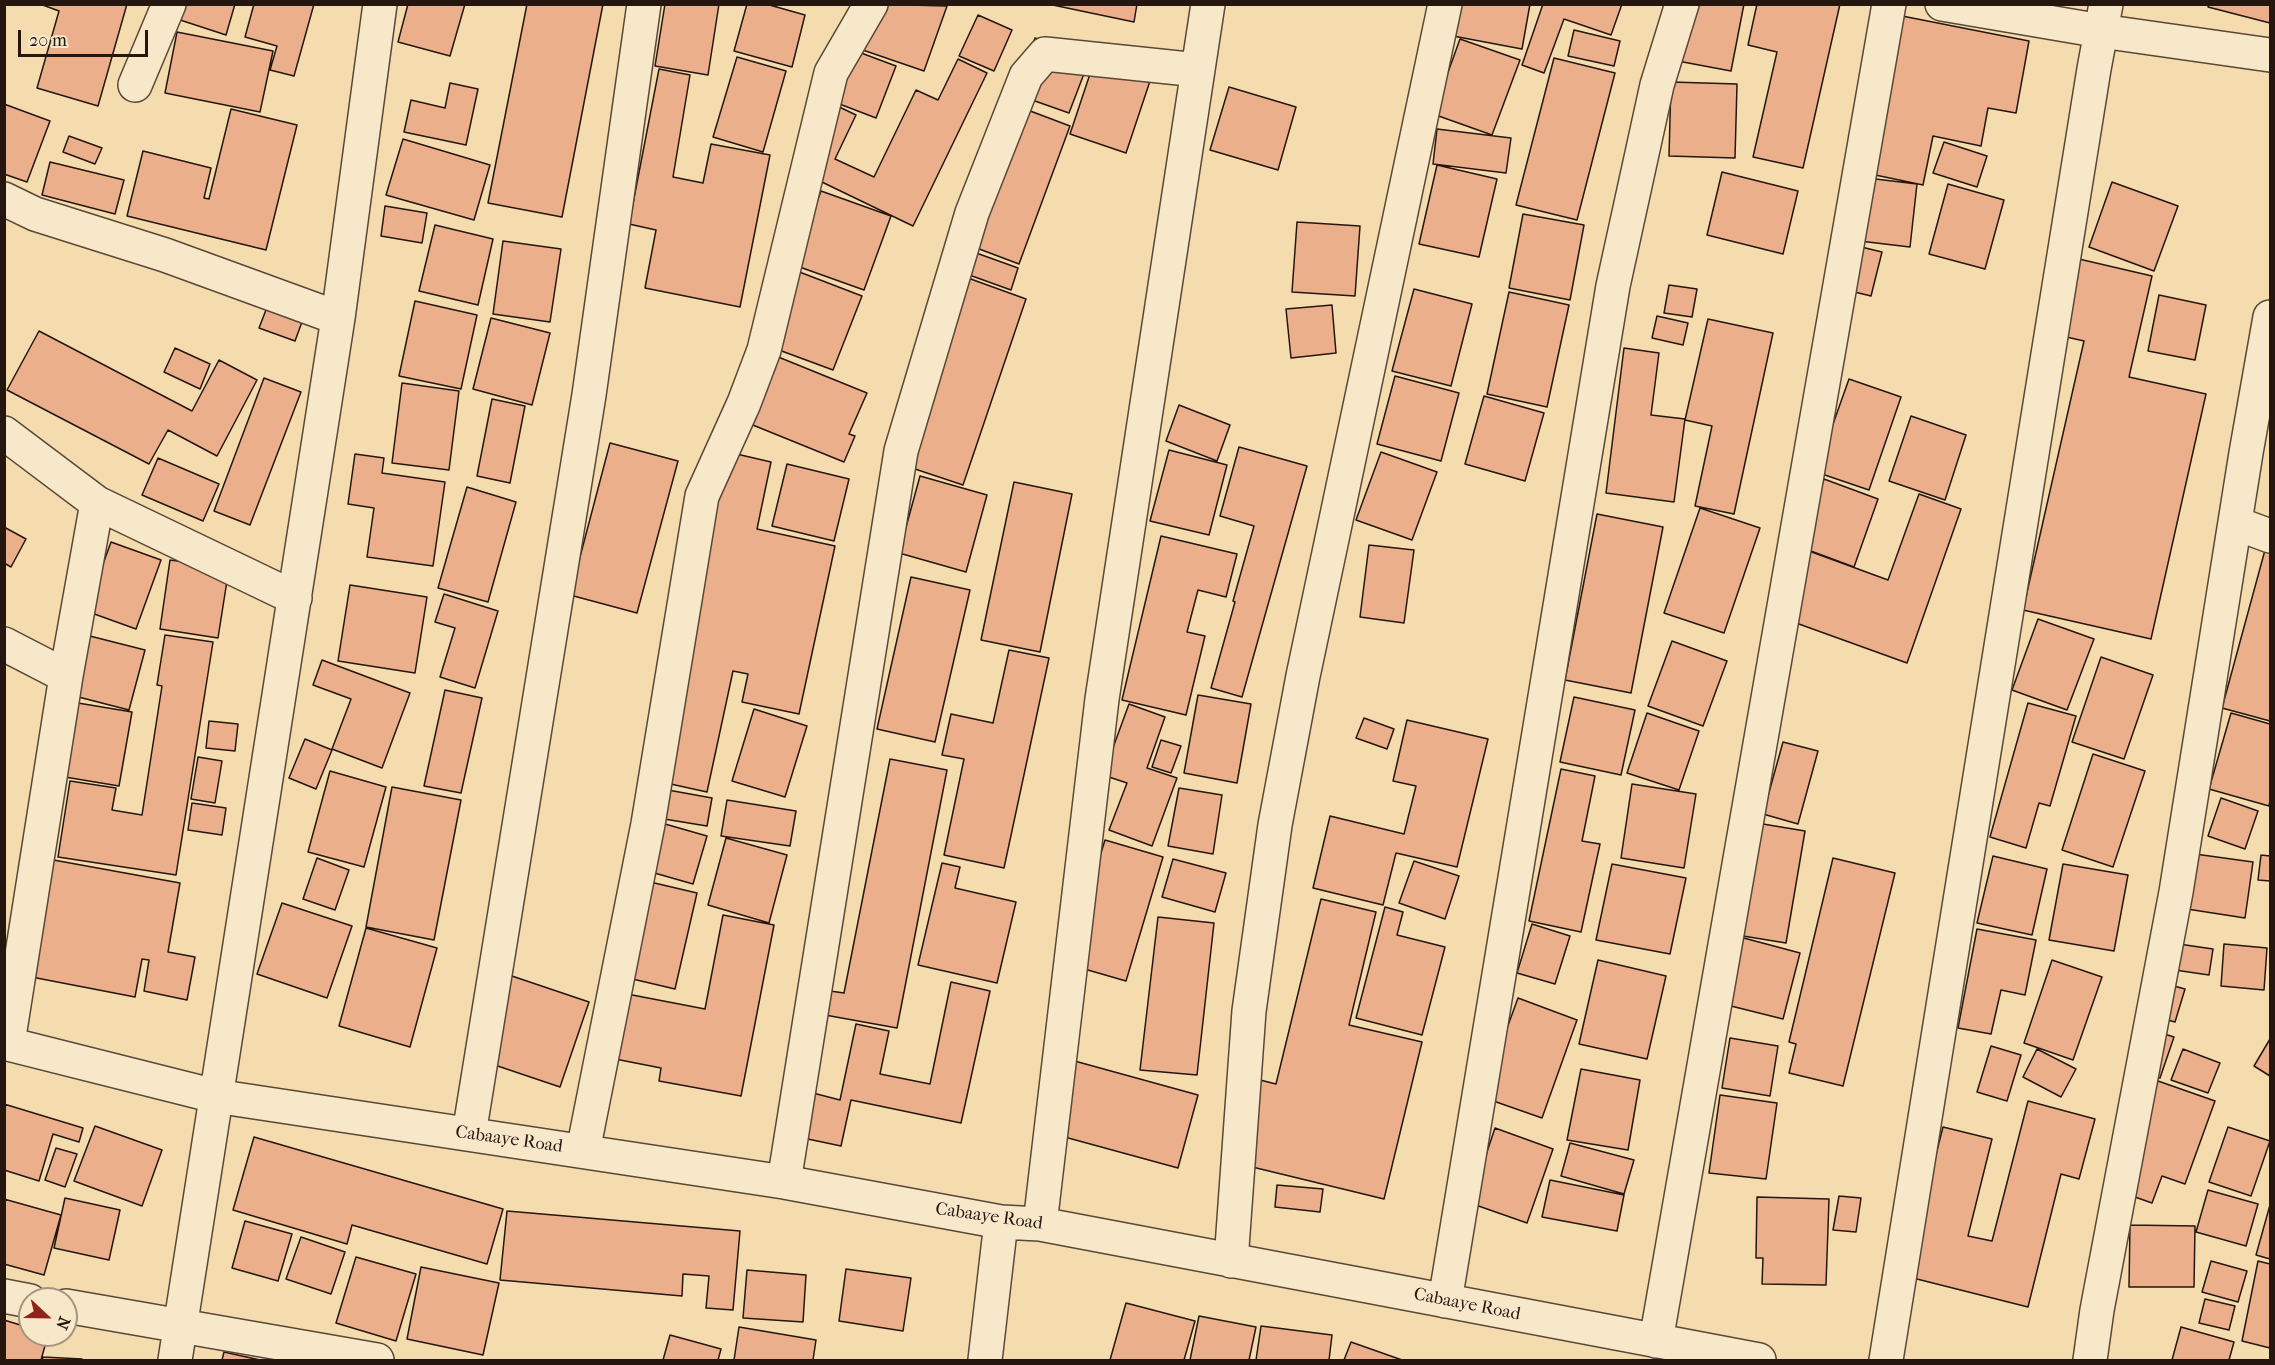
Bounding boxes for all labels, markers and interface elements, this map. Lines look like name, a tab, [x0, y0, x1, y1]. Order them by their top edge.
scale bar	[21, 18, 152, 56]
text: 20 m	[29, 30, 67, 51]
street label: Cabaaye Road	[454, 1122, 564, 1158]
street label: Cabaaye Road	[934, 1199, 1044, 1235]
street label: Cabaaye Road	[1412, 1284, 1522, 1326]
north arrow	[18, 1287, 78, 1347]
text: N	[52, 1314, 74, 1332]

